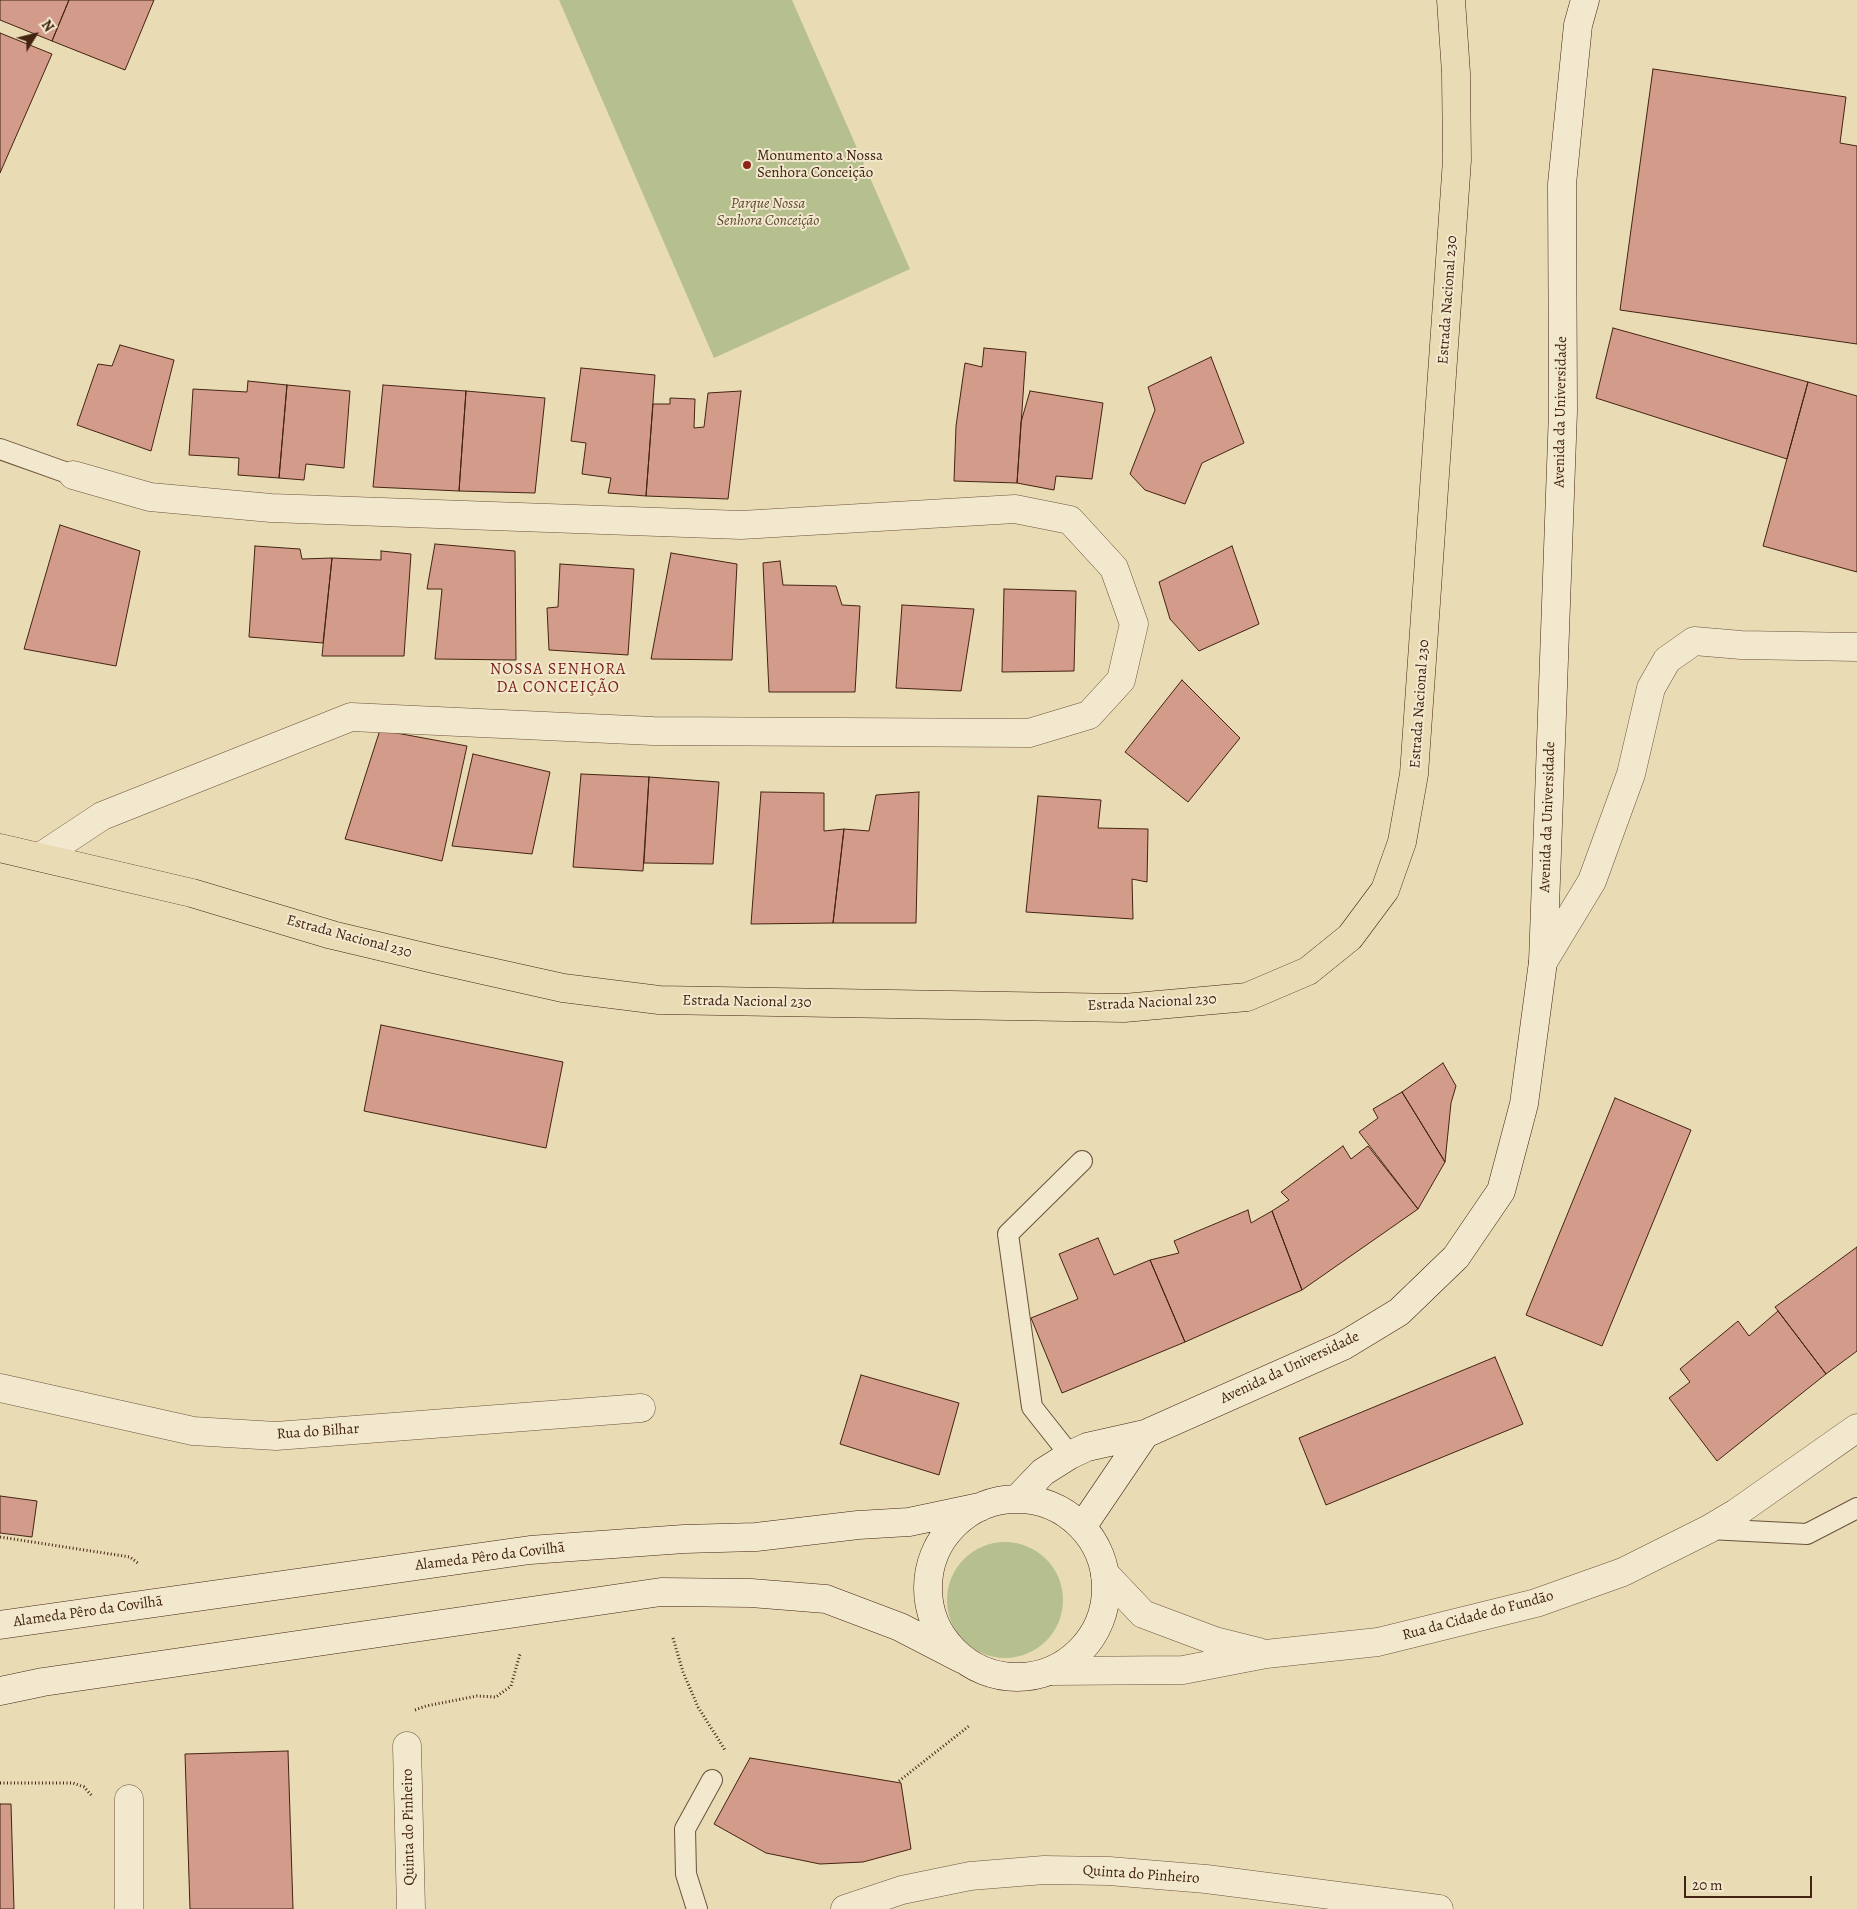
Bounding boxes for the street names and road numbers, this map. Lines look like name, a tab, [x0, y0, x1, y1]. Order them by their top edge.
street label: Estrada Nacional 230	[1435, 235, 1461, 365]
street label: Avenida da Universidade	[1551, 336, 1571, 488]
street label: Estrada Nacional 230	[1407, 639, 1433, 769]
street label: Avenida da Universidade	[1536, 741, 1560, 893]
street label: Estrada Nacional 230	[284, 912, 414, 962]
street label: Estrada Nacional 230	[1087, 991, 1217, 1015]
street label: Estrada Nacional 230	[682, 992, 812, 1012]
street label: Avenida da Universidade	[1218, 1328, 1362, 1408]
street label: Rua do Bilhar	[276, 1420, 360, 1444]
street label: Alameda Pêro da Covilhã	[414, 1539, 566, 1575]
street label: Rua da Cidade do Fundão	[1400, 1587, 1556, 1645]
street label: Alameda Pêro da Covilhã	[12, 1593, 164, 1631]
street label: Quinta do Pinheiro	[399, 1768, 419, 1886]
street label: Quinta do Pinheiro	[1082, 1862, 1200, 1888]

